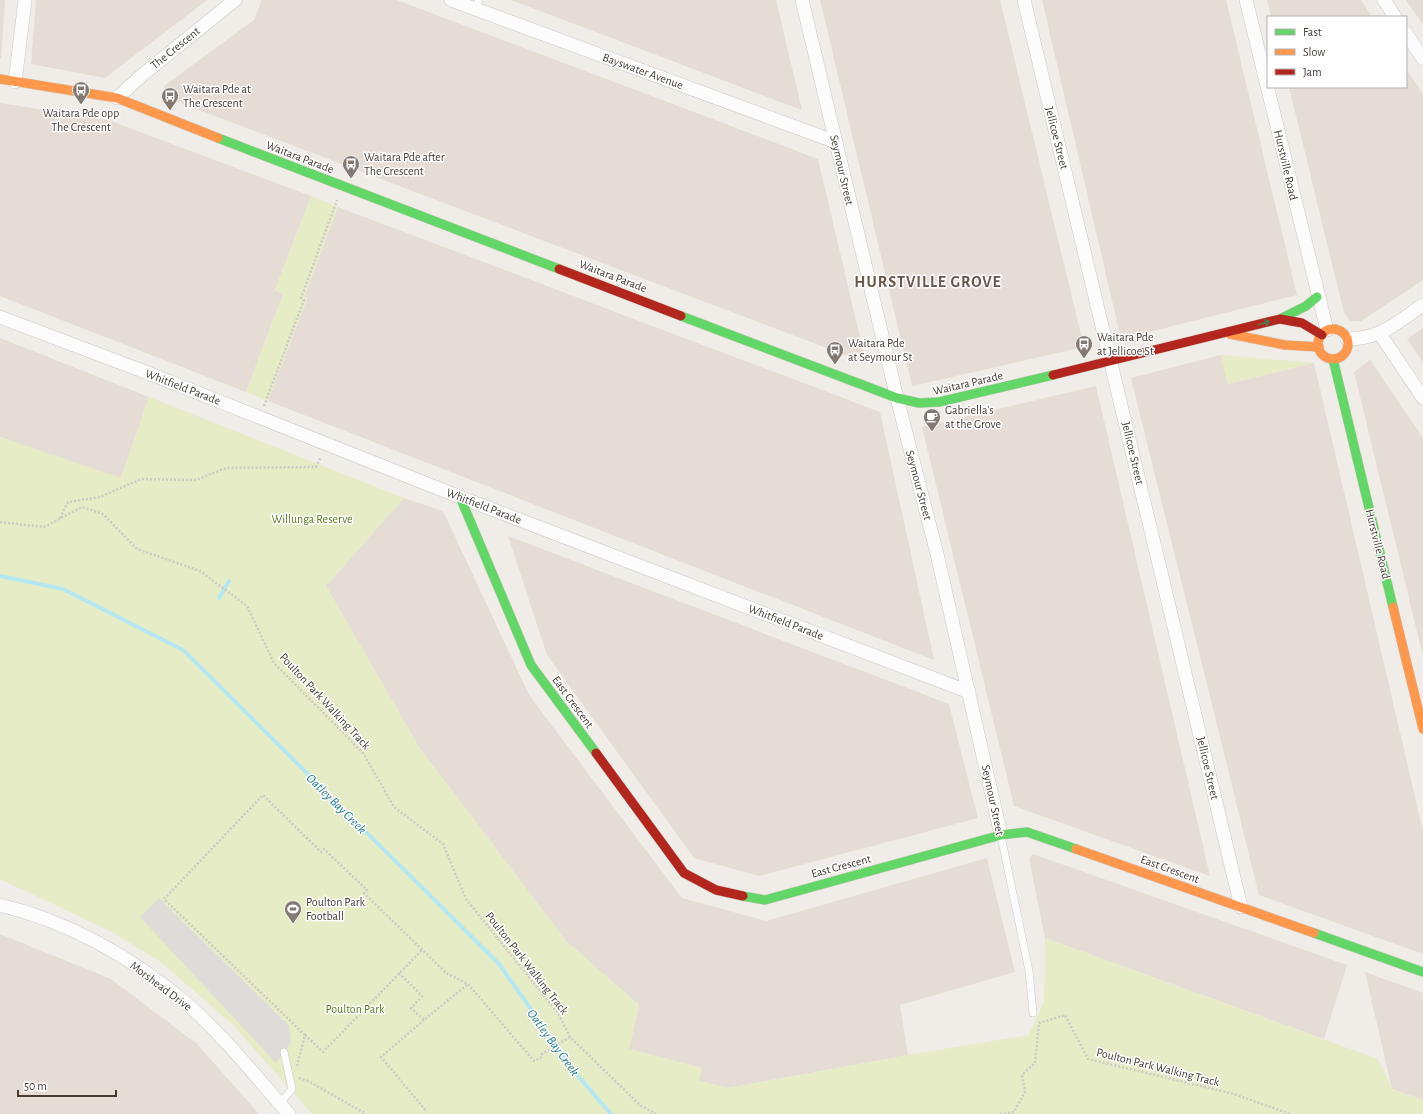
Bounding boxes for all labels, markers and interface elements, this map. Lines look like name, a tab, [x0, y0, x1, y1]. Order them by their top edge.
legend	[1267, 16, 1407, 88]
street label: The Crescent	[148, 25, 202, 71]
text: Fast	[1303, 26, 1322, 38]
text: Slow	[1303, 46, 1325, 58]
street label: Bayswater Avenue	[601, 51, 685, 92]
text: Jam	[1303, 66, 1322, 78]
bus stop icon: Waitara Pde opp The Crescent	[71, 80, 91, 105]
place label: Waitara Pde at The Crescent	[183, 83, 251, 109]
bus stop icon: Waitara Pde at The Crescent	[160, 86, 180, 111]
street label: Jellicoe Street	[1043, 105, 1071, 171]
place label: Waitara Pde opp The Crescent	[43, 107, 119, 133]
street label: Hurstville Road	[1272, 129, 1300, 201]
street label: Seymour Street	[827, 134, 856, 207]
street label: Waitara Parade	[265, 139, 335, 175]
place label: Waitara Pde after The Crescent	[364, 151, 445, 177]
bus stop icon: Waitara Pde after The Crescent	[341, 154, 361, 179]
street label: Waitara Parade	[578, 258, 648, 294]
district label: HURSTVILLE GROVE	[854, 274, 1002, 290]
one-way arrow	[1257, 319, 1270, 327]
place label: Waitara Pde at Jellicoe St	[1097, 331, 1154, 357]
bus stop icon: Waitara Pde at Jellicoe St	[1074, 334, 1094, 359]
place label: Waitara Pde at Seymour St	[848, 337, 912, 364]
bus stop icon: Waitara Pde at Seymour St	[825, 340, 845, 365]
street label: Whitfield Parade	[144, 367, 222, 407]
street label: Waitara Parade	[932, 369, 1004, 397]
place label: Gabriella's at the Grove	[945, 404, 1001, 430]
cafe icon: Gabriella's at the Grove	[922, 407, 942, 432]
street label: Jellicoe Street	[1120, 420, 1146, 486]
street label: Seymour Street	[903, 449, 934, 522]
street label: Whitfield Parade	[445, 486, 523, 526]
street label: Hurstville Road	[1364, 508, 1392, 580]
park label: Willunga Reserve	[271, 513, 353, 525]
street label: Whitfield Parade	[747, 602, 825, 642]
street label: Poulton Park Walking Track	[277, 651, 373, 752]
street label: East Crescent	[550, 674, 596, 730]
street label: Jellicoe Street	[1195, 735, 1221, 801]
street label: Seymour Street	[979, 764, 1006, 837]
water label: Oatley Bay Creek	[303, 772, 368, 837]
street label: East Crescent	[810, 852, 872, 880]
street label: East Crescent	[1139, 853, 1201, 885]
place label: Poulton Park Football	[306, 896, 366, 922]
sports icon: Poulton Park Football	[283, 899, 303, 924]
street label: Poulton Park Walking Track	[483, 909, 571, 1017]
street label: Morshead Drive	[128, 959, 194, 1013]
park label: Poulton Park	[325, 1003, 385, 1015]
water label: Oatley Bay Creek	[524, 1007, 581, 1079]
street label: Poulton Park Walking Track	[1095, 1046, 1221, 1088]
scale bar	[18, 1072, 116, 1098]
text: 50 m	[24, 1080, 47, 1092]

